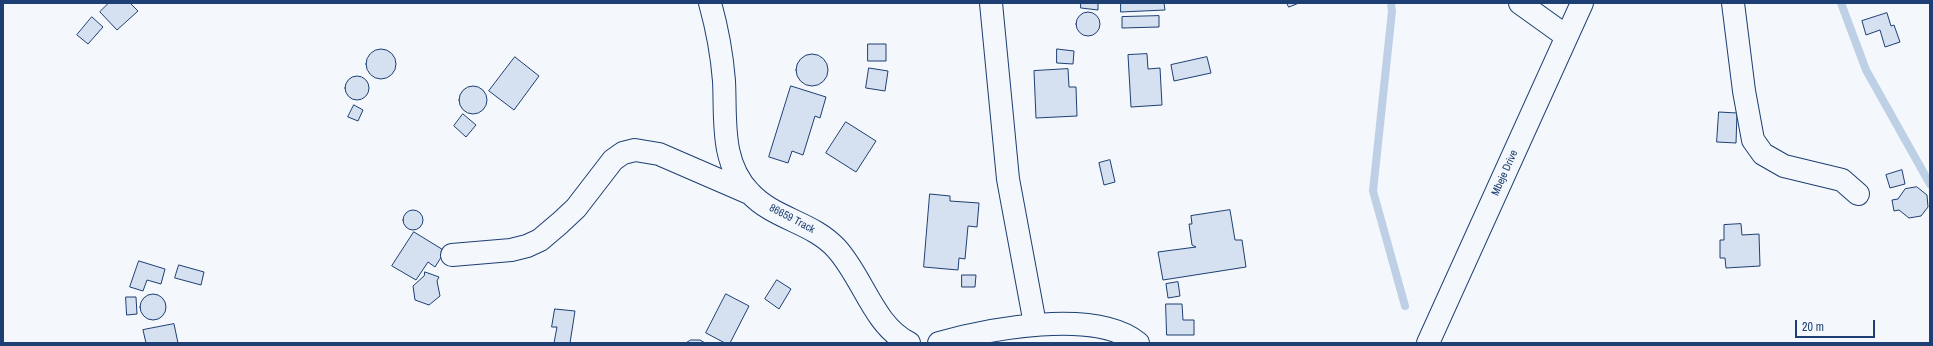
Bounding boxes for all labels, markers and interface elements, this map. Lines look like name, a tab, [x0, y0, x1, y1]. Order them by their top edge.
street label: Mbeje Drive	[1489, 148, 1521, 198]
street label: 86659 Track	[767, 201, 817, 237]
scale bar	[1797, 312, 1877, 338]
text: 20 m	[1802, 319, 1824, 335]

